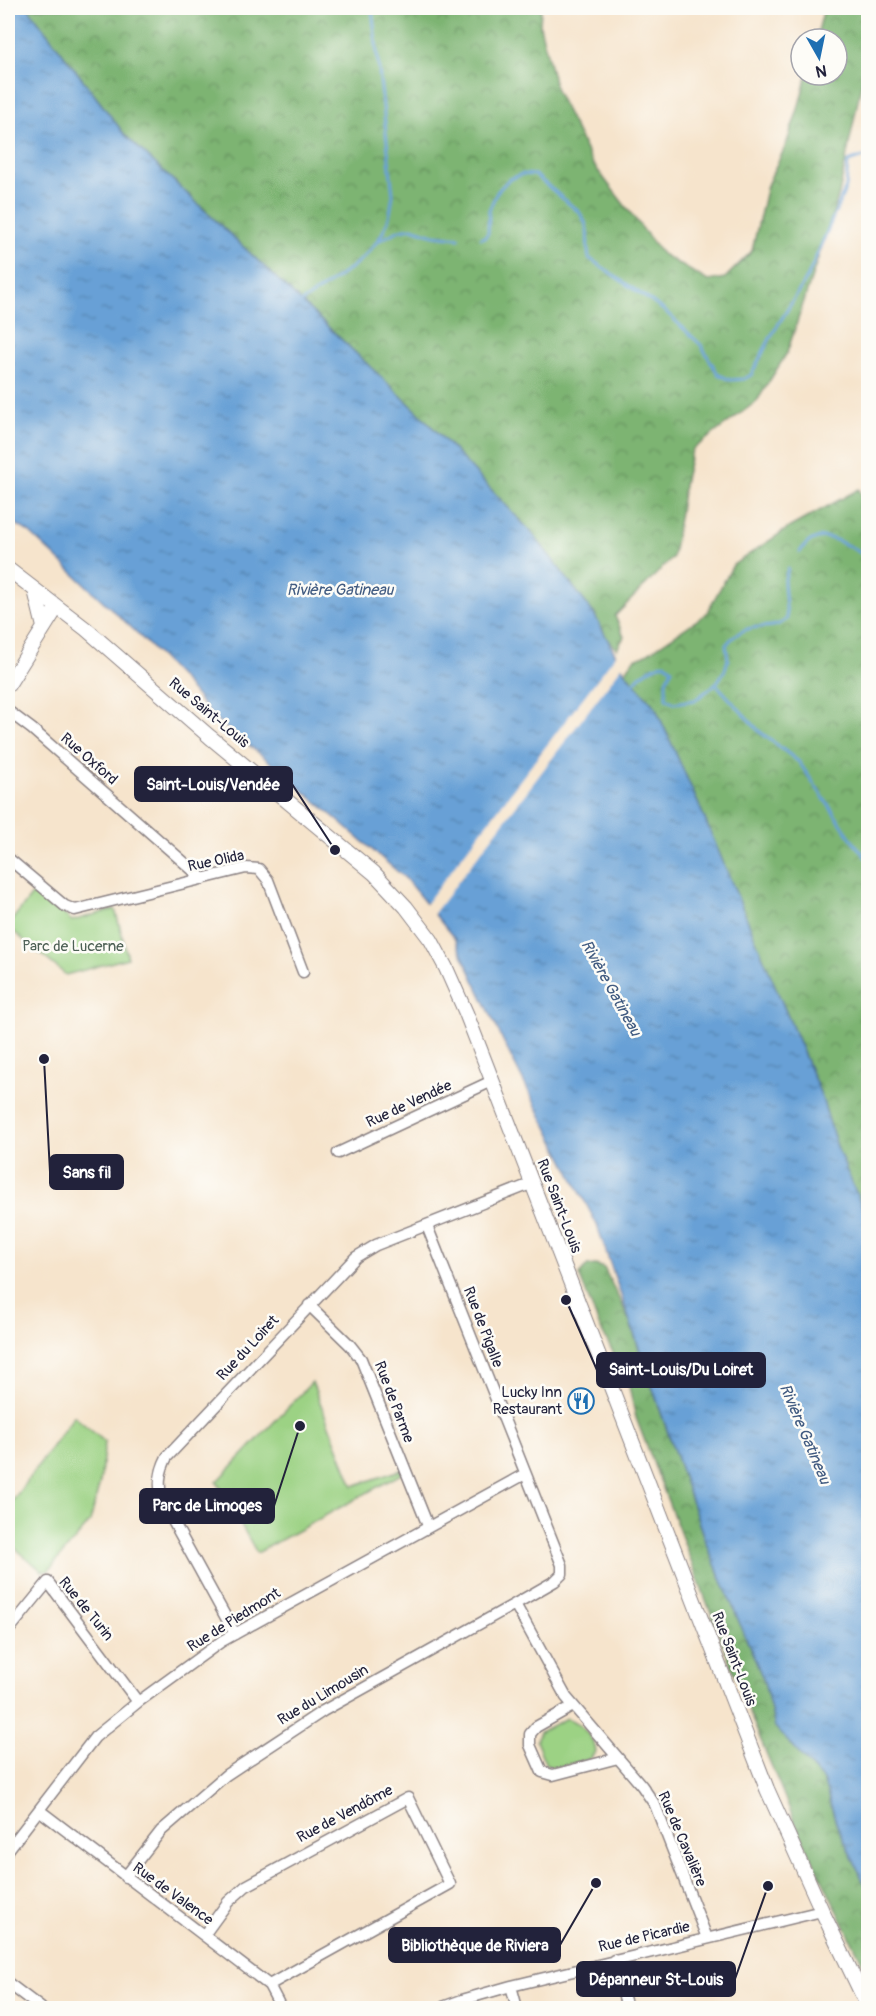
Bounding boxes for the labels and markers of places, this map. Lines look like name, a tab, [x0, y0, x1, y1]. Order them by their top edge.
callout: Saint-Louis/Vendée	[135, 767, 292, 801]
callout: Sans fil	[50, 1155, 123, 1189]
callout: Saint-Louis/Du Loiret	[597, 1353, 765, 1387]
place label: Lucky Inn Restaurant	[493, 1383, 563, 1419]
restaurant icon: Lucky Inn Restaurant	[566, 1386, 596, 1416]
callout: Parc de Limoges	[140, 1489, 274, 1523]
callout: Bibliothèque de Riviera	[389, 1928, 560, 1962]
callout: Dépanneur St-Louis	[577, 1962, 735, 1996]

